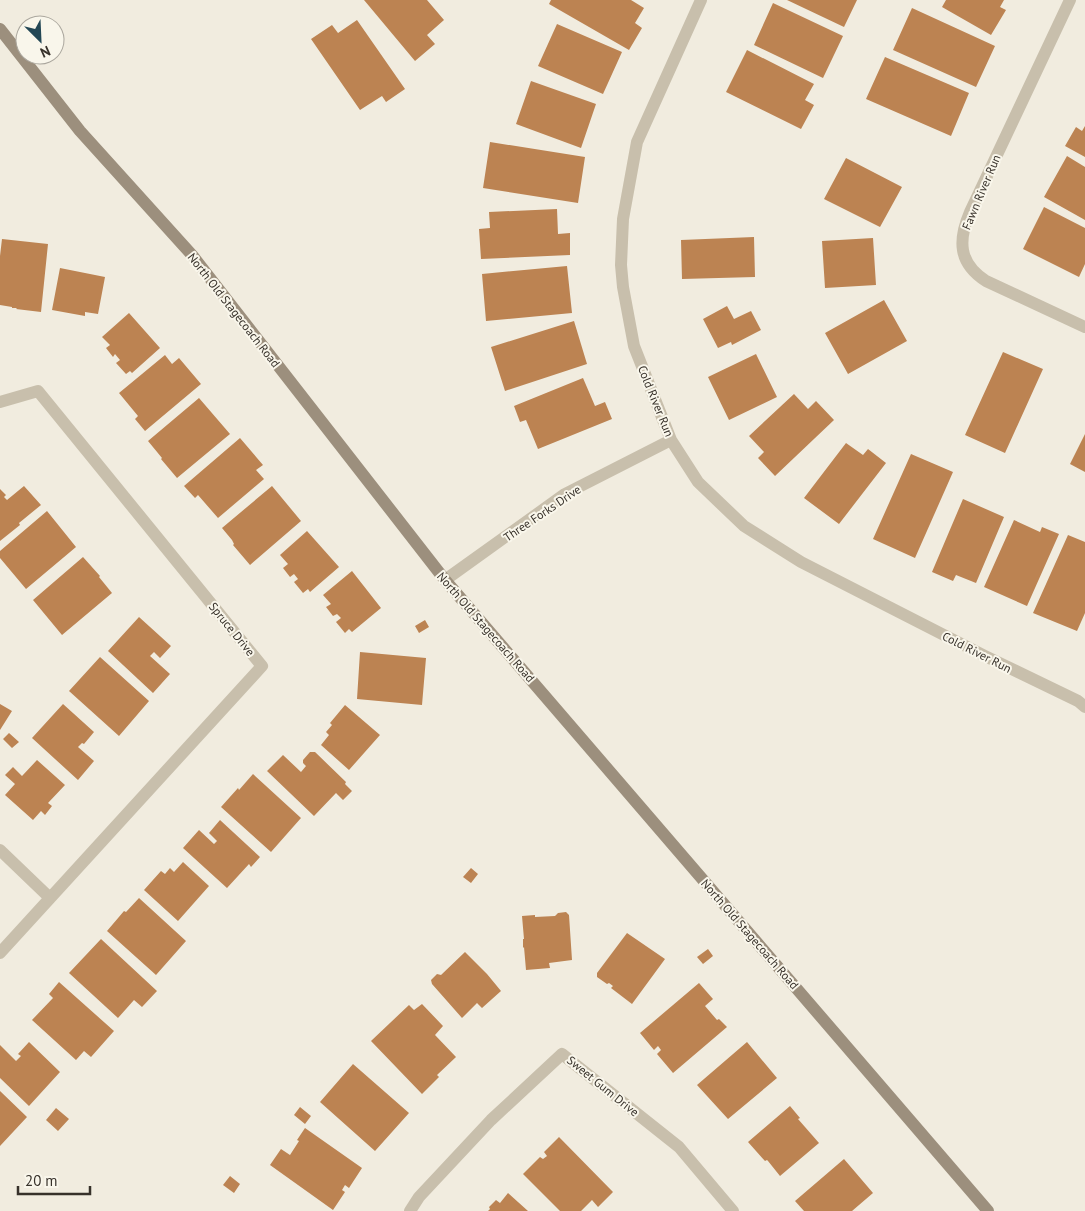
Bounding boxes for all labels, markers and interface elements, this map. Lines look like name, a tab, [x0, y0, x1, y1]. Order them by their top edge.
north arrow	[15, 15, 65, 65]
text: N	[37, 42, 53, 62]
street label: Fawn River Run	[958, 152, 1004, 232]
street label: North Old Stagecoach Road	[185, 250, 283, 370]
street label: Cold River Run	[635, 363, 677, 439]
street label: Three Forks Drive	[500, 482, 584, 544]
street label: North Old Stagecoach Road	[434, 569, 538, 685]
street label: Spruce Drive	[206, 599, 258, 659]
street label: Cold River Run	[940, 628, 1014, 676]
street label: North Old Stagecoach Road	[698, 876, 802, 992]
street label: Sweet Gum Drive	[564, 1052, 642, 1120]
scale bar	[18, 1164, 90, 1196]
text: 20 m	[25, 1171, 58, 1190]

